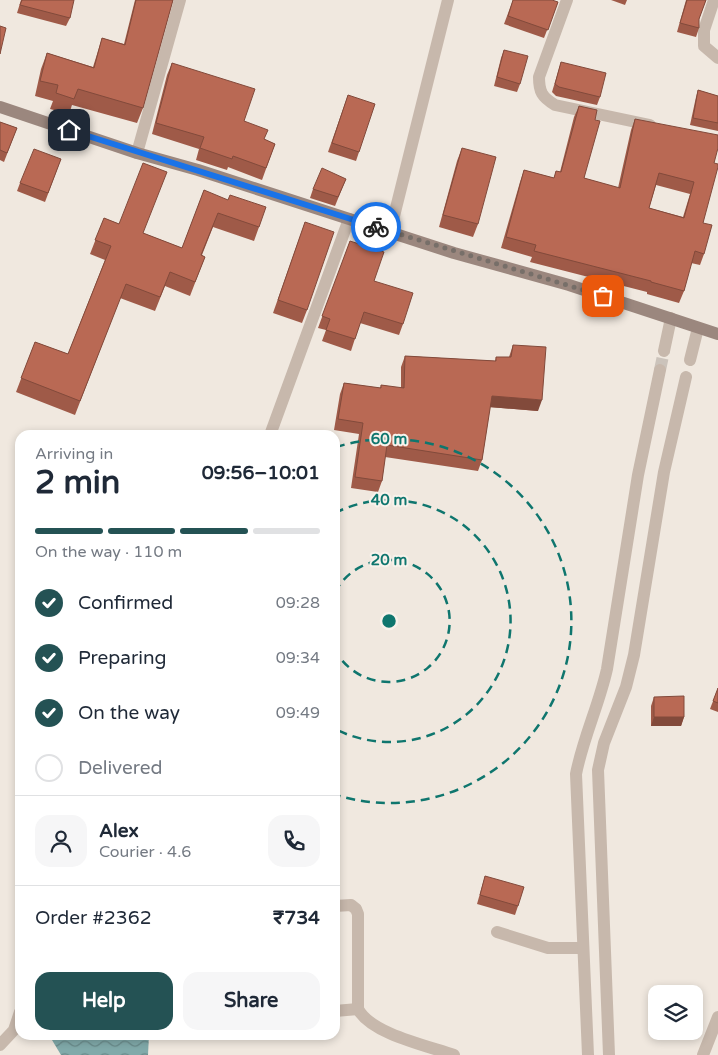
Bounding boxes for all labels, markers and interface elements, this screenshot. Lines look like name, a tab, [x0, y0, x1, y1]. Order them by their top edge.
pin	[48, 109, 90, 151]
icon: home	[55, 116, 83, 144]
courier	[351, 202, 401, 252]
icon: bike	[362, 213, 390, 241]
pin	[582, 275, 624, 317]
icon: bag	[589, 282, 617, 310]
text: 60 m	[371, 430, 407, 448]
text: Arriving in	[35, 444, 113, 464]
text: 09:56–10:01	[202, 462, 320, 484]
text: 2 min	[35, 464, 120, 502]
text: 40 m	[371, 491, 407, 509]
text: On the way · 110 m	[35, 542, 182, 562]
text: 20 m	[371, 551, 407, 569]
icon: check	[35, 589, 63, 617]
text: Confirmed	[78, 592, 173, 614]
text: 09:28	[276, 593, 320, 613]
centre of rings	[380, 612, 398, 630]
icon: check	[35, 644, 63, 672]
text: Preparing	[78, 647, 167, 669]
text: 09:34	[276, 648, 320, 668]
icon: check	[35, 699, 63, 727]
text: On the way	[78, 702, 180, 724]
text: 09:49	[276, 703, 320, 723]
text: Delivered	[78, 757, 163, 779]
button: person	[35, 815, 87, 867]
button: phone	[268, 815, 320, 867]
text: Alex	[99, 820, 139, 842]
text: Courier · 4.6	[99, 842, 191, 862]
text: Order #2362	[35, 907, 152, 929]
text: ₹734	[273, 907, 320, 929]
button: Help	[35, 972, 173, 1030]
button: Share	[183, 972, 320, 1030]
map controls	[648, 985, 703, 1040]
button: layers	[648, 985, 703, 1040]

